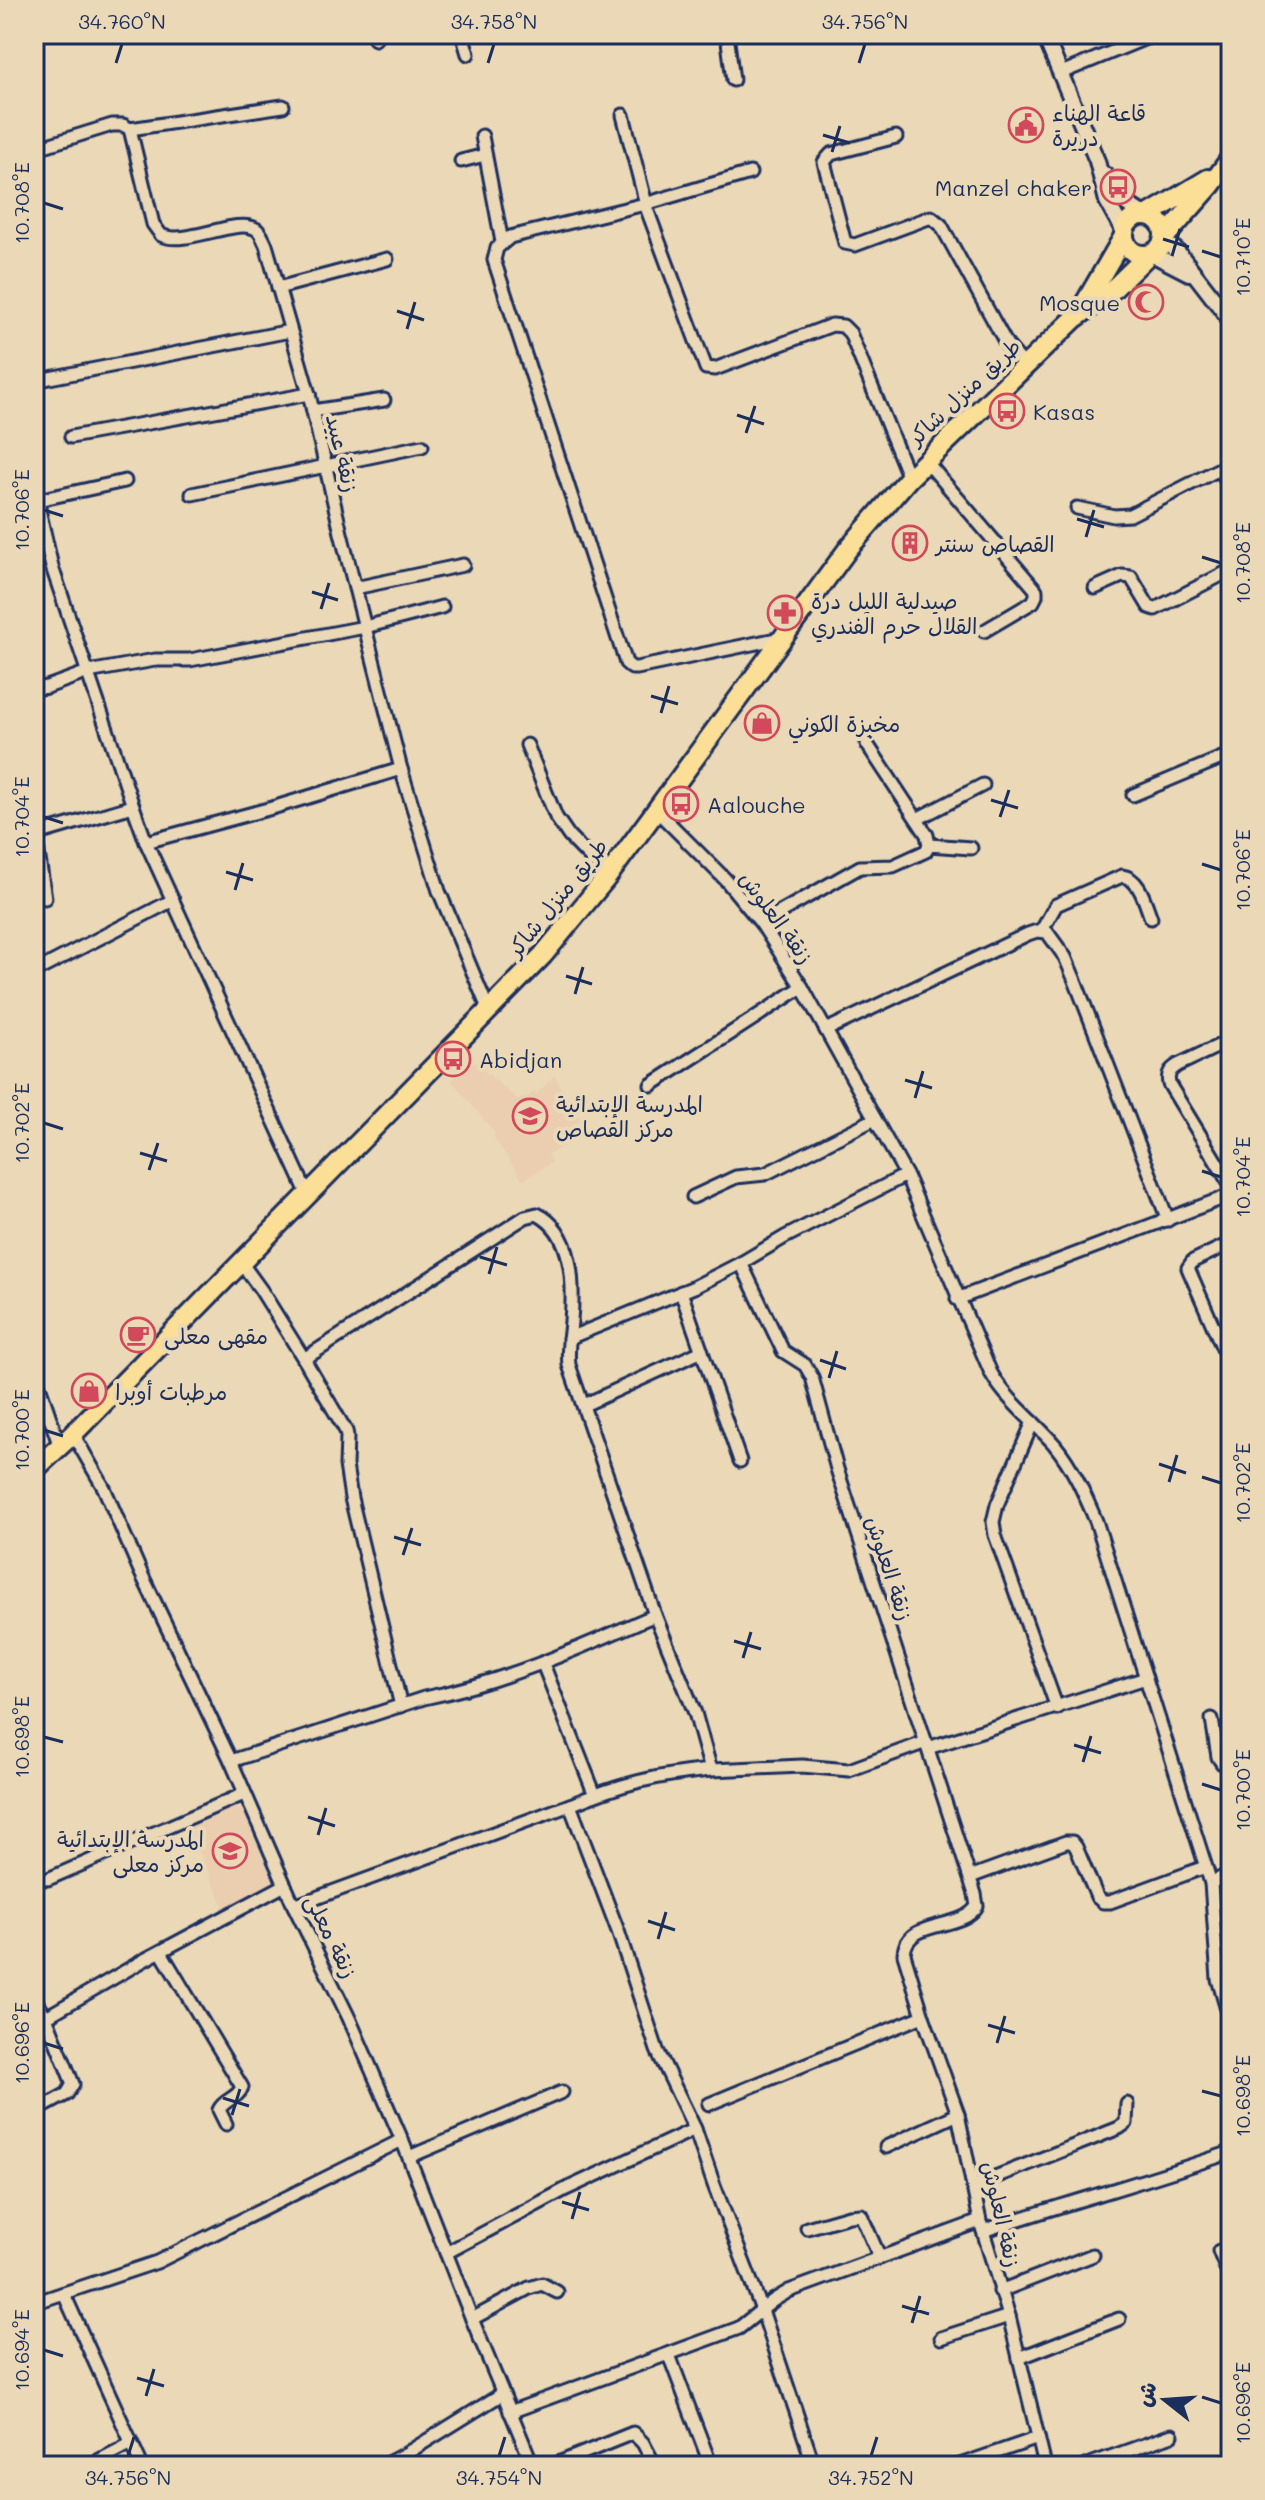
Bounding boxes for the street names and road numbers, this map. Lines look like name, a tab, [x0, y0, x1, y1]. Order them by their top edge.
street label: طريق منزل شاكر	[900, 331, 1027, 452]
street label: زنقة عبيد	[320, 411, 366, 495]
street label: طريق منزل شاكر	[499, 832, 614, 964]
street label: زنقة العلوش	[733, 865, 821, 969]
street label: زنقة العلوش	[859, 1512, 921, 1624]
street label: زنقة معلى	[298, 1889, 365, 1983]
street label: زنقة العلوش	[976, 2158, 1028, 2270]

